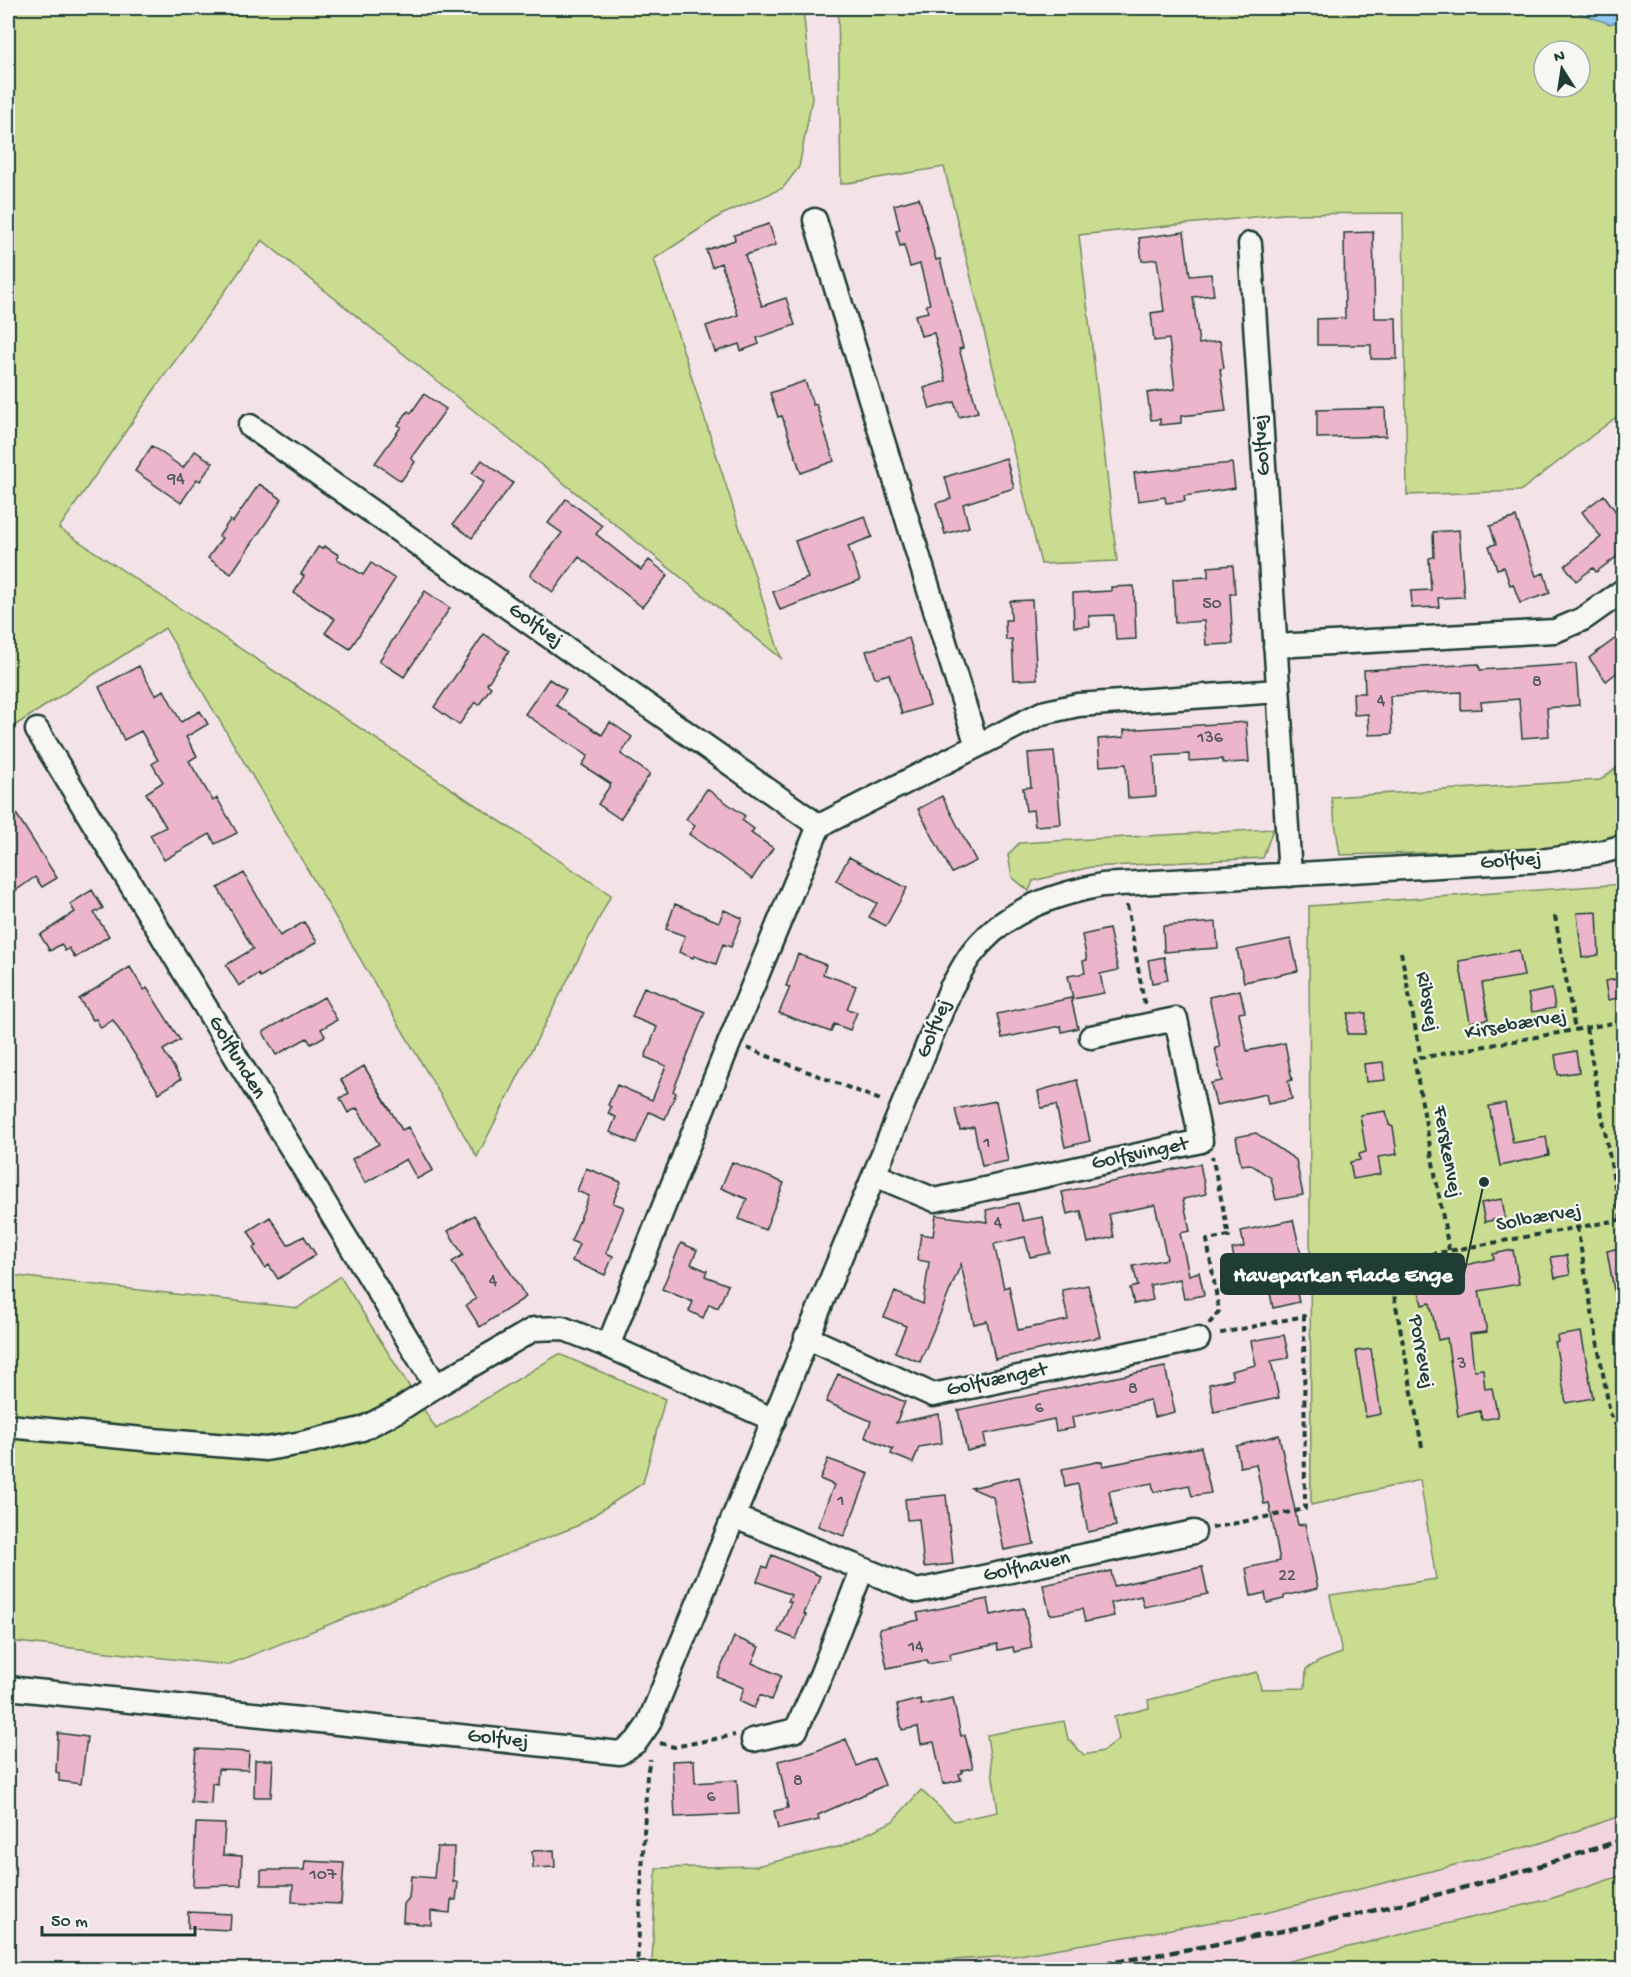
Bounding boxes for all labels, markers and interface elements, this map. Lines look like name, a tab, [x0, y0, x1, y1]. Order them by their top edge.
north arrow	[1532, 39, 1592, 99]
text: N	[1553, 47, 1567, 68]
street label: Golfvej	[1248, 413, 1278, 477]
house number: 94	[166, 469, 185, 490]
house number: 50	[1202, 594, 1222, 615]
street label: Golfvej	[503, 598, 567, 654]
house number: 8	[1532, 672, 1542, 693]
house number: 4	[1377, 691, 1386, 712]
house number: 136	[1196, 728, 1224, 749]
street label: Golfvej	[1479, 847, 1543, 877]
street label: Ribsvej	[1408, 970, 1444, 1034]
street label: Golfvej	[912, 996, 958, 1062]
street label: Kirsebærvej	[1463, 1005, 1569, 1047]
street label: Golflunden	[201, 1012, 271, 1104]
street label: Ferskenvej	[1425, 1103, 1466, 1200]
street label: Golfsvinget	[1089, 1132, 1193, 1177]
house number: 1	[982, 1133, 991, 1154]
street label: Solbærvej	[1494, 1199, 1584, 1239]
house number: 4	[994, 1213, 1003, 1234]
callout: Haveparken Flade Enge	[1221, 1254, 1464, 1294]
text: Haveparken Flade Enge	[1233, 1264, 1453, 1290]
house number: 4	[489, 1271, 498, 1292]
street label: Porrevej	[1401, 1312, 1439, 1391]
house number: 3	[1456, 1354, 1467, 1375]
street label: Golfvænget	[945, 1358, 1052, 1404]
house number: 8	[1128, 1379, 1138, 1400]
house number: 6	[1034, 1398, 1044, 1419]
house number: 1	[836, 1491, 845, 1512]
street label: Golfhaven	[981, 1547, 1073, 1589]
house number: 22	[1278, 1566, 1296, 1587]
house number: 14	[907, 1637, 924, 1658]
street label: Golfvej	[466, 1724, 530, 1756]
house number: 8	[793, 1771, 803, 1792]
house number: 6	[706, 1787, 716, 1808]
house number: 107	[309, 1865, 337, 1886]
scale bar	[42, 1899, 195, 1937]
text: 50 m	[51, 1912, 88, 1933]

